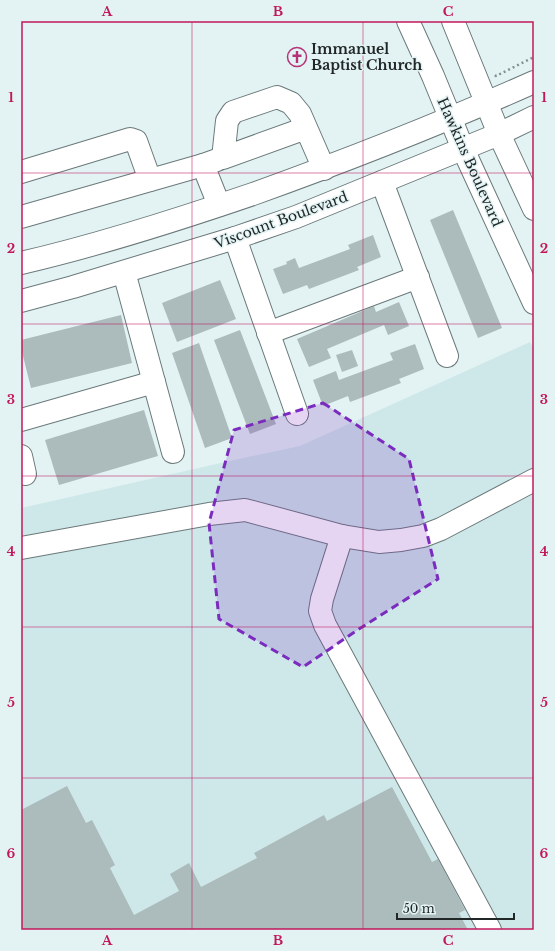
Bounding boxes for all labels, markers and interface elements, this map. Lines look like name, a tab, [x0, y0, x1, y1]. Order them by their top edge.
text: A	[101, 3, 113, 20]
text: B	[273, 3, 283, 20]
text: C	[443, 3, 454, 20]
place label: Immanuel Baptist Church	[311, 40, 422, 74]
church icon: Immanuel Baptist Church	[286, 46, 308, 68]
text: 1	[8, 89, 14, 106]
text: 1	[541, 89, 547, 106]
street label: Hawkins Boulevard	[433, 95, 507, 230]
street label: Viscount Boulevard	[211, 187, 351, 253]
text: 2	[7, 240, 15, 257]
text: 2	[540, 240, 548, 257]
text: 3	[7, 391, 15, 408]
text: 3	[540, 391, 548, 408]
text: 4	[7, 543, 16, 560]
text: 4	[540, 543, 549, 560]
text: 5	[7, 694, 15, 711]
text: 5	[540, 694, 548, 711]
text: 6	[7, 845, 16, 862]
text: 6	[540, 845, 549, 862]
scale bar	[397, 895, 514, 921]
text: 50 m	[403, 901, 435, 916]
text: A	[101, 932, 113, 949]
text: B	[273, 932, 283, 949]
text: C	[443, 932, 454, 949]

